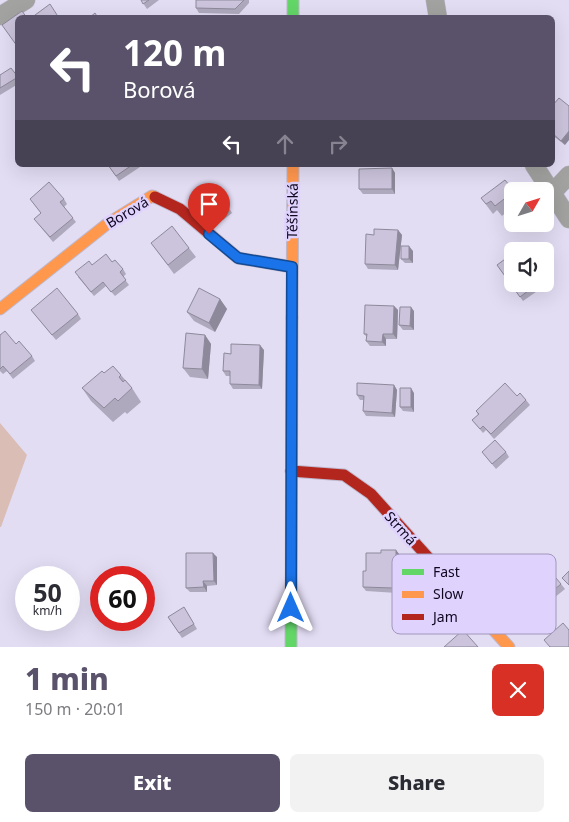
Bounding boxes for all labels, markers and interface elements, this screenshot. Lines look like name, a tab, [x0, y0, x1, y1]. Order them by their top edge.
text: 120 m	[123, 29, 226, 76]
icon: left	[40, 35, 105, 100]
text: Borová	[123, 74, 196, 104]
icon: left	[218, 130, 246, 158]
icon: ahead	[271, 130, 299, 158]
icon: right	[324, 130, 352, 158]
north arrow	[504, 182, 554, 232]
map controls	[504, 182, 554, 292]
pin	[188, 183, 230, 234]
street label: Těšínská	[282, 183, 302, 239]
icon: arrive	[195, 190, 223, 218]
street label: Borová	[102, 192, 152, 232]
button: sound	[504, 242, 554, 292]
street label: Strmá	[381, 507, 421, 549]
legend	[392, 554, 556, 634]
text: Fast	[433, 562, 460, 581]
speed limit sign: 60	[90, 566, 155, 631]
text: 50	[33, 575, 62, 609]
position arrow	[264, 581, 316, 633]
text: Slow	[433, 584, 464, 603]
text: km/h	[33, 602, 62, 619]
text: Jam	[431, 607, 458, 626]
text: 1 min	[25, 658, 109, 699]
button: close	[492, 664, 544, 716]
text: 150 m · 20:01	[25, 698, 125, 720]
button: Exit	[25, 754, 280, 812]
button: Share	[290, 754, 544, 812]

